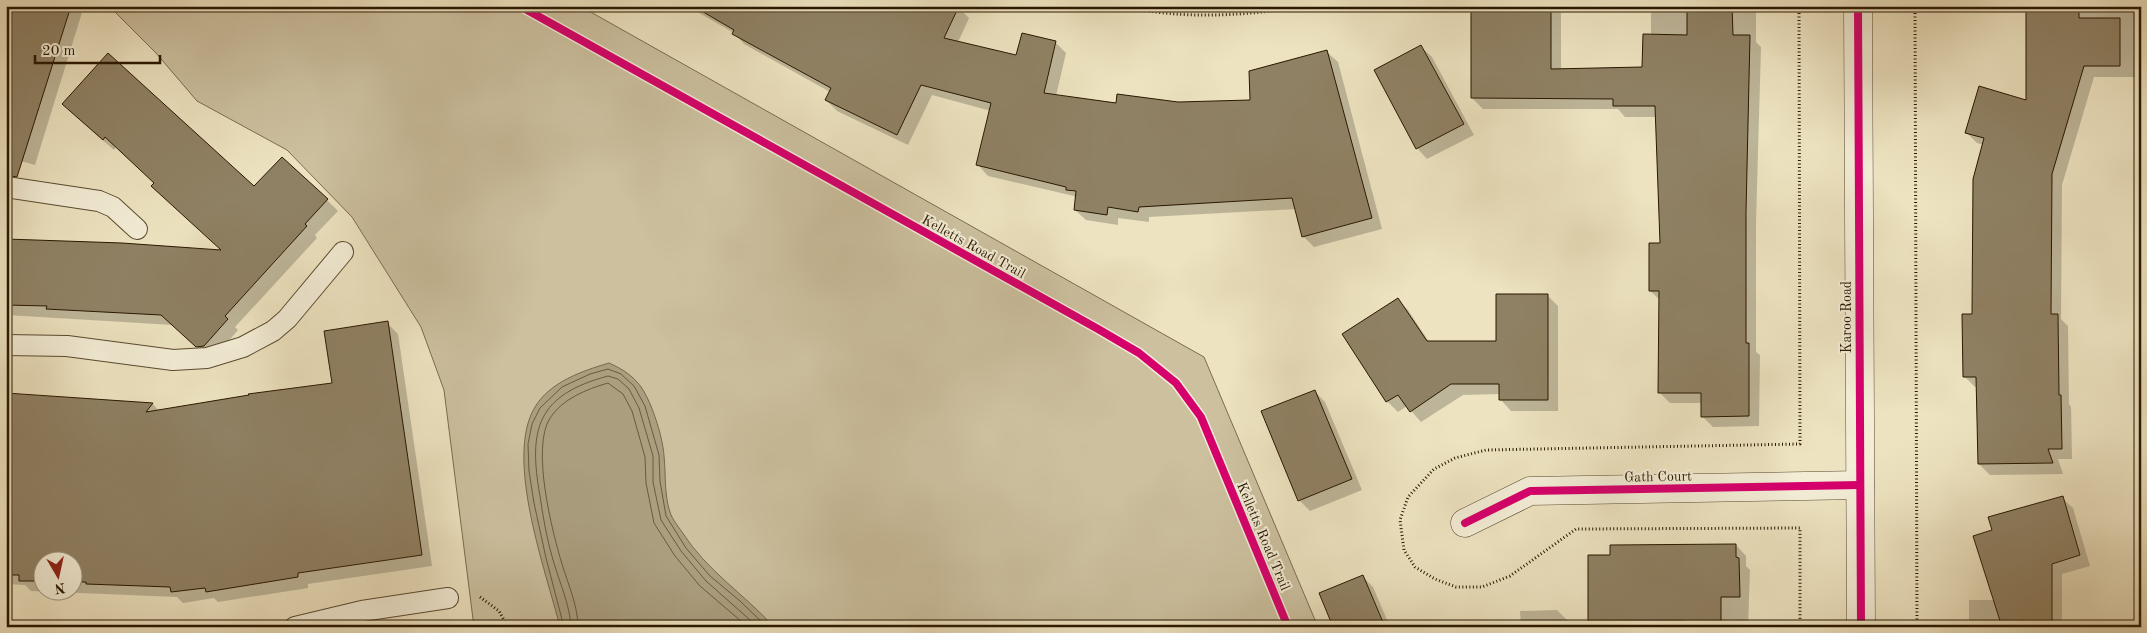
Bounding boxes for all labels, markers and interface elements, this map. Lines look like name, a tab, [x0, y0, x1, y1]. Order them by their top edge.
scale bar	[35, 32, 160, 64]
text: 20 m	[42, 44, 76, 59]
street label: Kelletts Road Trail	[919, 213, 1028, 281]
street label: Karoo Road	[1840, 281, 1854, 353]
street label: Gath Court	[1624, 469, 1692, 485]
street label: Kelletts Road Trail	[1234, 480, 1292, 593]
north arrow	[32, 550, 82, 600]
text: N	[53, 580, 66, 596]

